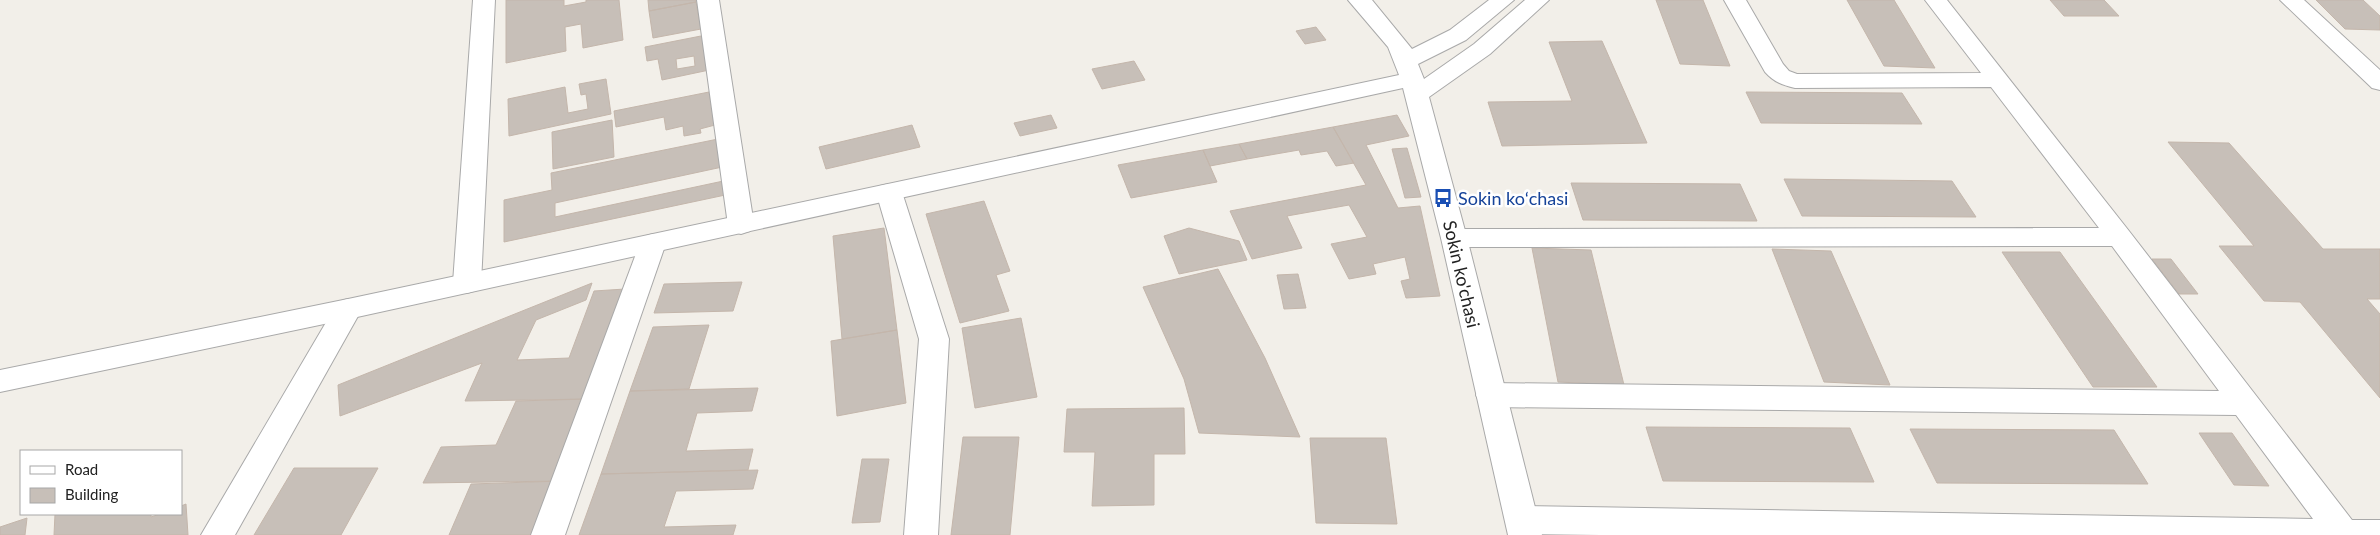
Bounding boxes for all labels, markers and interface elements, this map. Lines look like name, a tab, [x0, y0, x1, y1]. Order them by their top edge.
bus stop icon: Sokin koʻchasi	[1432, 187, 1454, 209]
place label: Sokin koʻchasi	[1458, 187, 1568, 209]
street label: Sokin ko'chasi	[1439, 218, 1485, 330]
legend	[20, 450, 182, 515]
text: Road	[65, 460, 98, 478]
text: Building	[65, 485, 118, 503]

